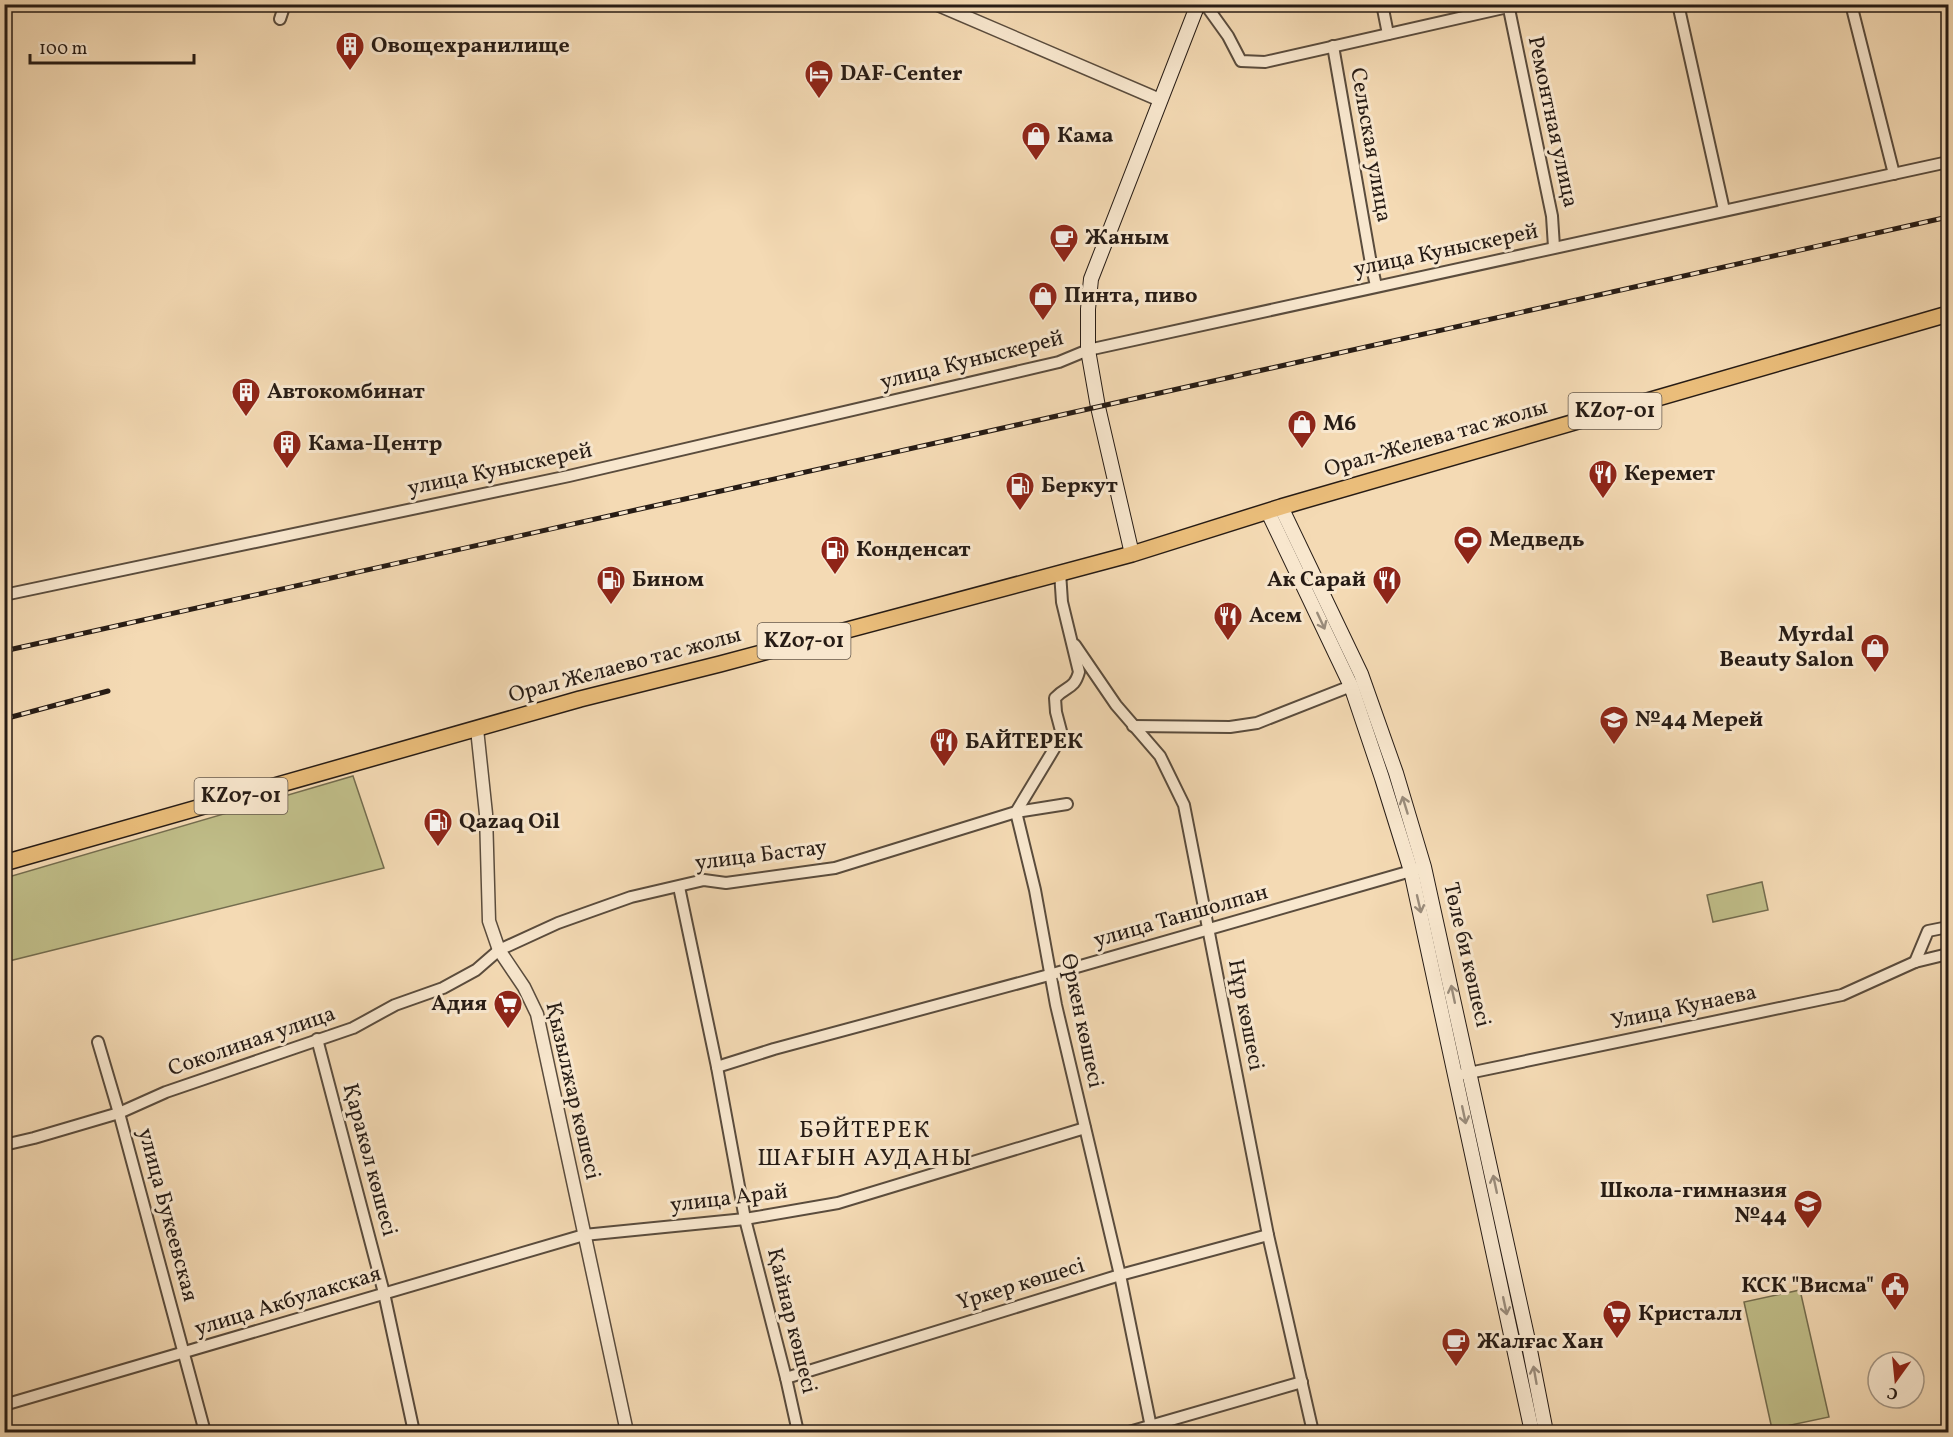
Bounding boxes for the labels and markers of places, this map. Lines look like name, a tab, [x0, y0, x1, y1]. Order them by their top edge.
building icon: Овощехранилище	[334, 30, 366, 72]
place label: Овощехранилище	[371, 31, 570, 62]
hotel icon: DAF-Center	[803, 58, 835, 100]
place label: DAF-Center	[840, 59, 963, 90]
shop icon: Кама	[1020, 120, 1052, 162]
place label: Кама	[1057, 121, 1114, 152]
cafe icon: Жаным	[1048, 222, 1080, 264]
place label: Жаным	[1085, 223, 1170, 254]
shop icon: Пинта, пиво	[1027, 280, 1059, 322]
place label: Пинта, пиво	[1064, 281, 1198, 312]
building icon: Автокомбинат	[230, 376, 262, 418]
place label: Автокомбинат	[267, 377, 425, 408]
shop icon: М6	[1286, 408, 1318, 450]
place label: М6	[1323, 409, 1356, 440]
building icon: Кама-Центр	[271, 428, 303, 470]
place label: Кама-Центр	[308, 429, 443, 460]
restaurant icon: Керемет	[1587, 458, 1619, 500]
place label: Керемет	[1624, 459, 1715, 490]
fuel station icon: Беркут	[1004, 470, 1036, 512]
place label: Беркут	[1041, 471, 1118, 502]
sports icon: Медведь	[1452, 524, 1484, 566]
place label: Медведь	[1489, 525, 1585, 556]
fuel station icon: Конденсат	[819, 534, 851, 576]
place label: Конденсат	[856, 535, 971, 566]
fuel station icon: Бином	[595, 564, 627, 606]
restaurant icon: Ак Сарай	[1371, 564, 1403, 606]
place label: Бином	[632, 565, 705, 596]
place label: Ак Сарай	[1267, 565, 1366, 596]
restaurant icon: Асем	[1212, 600, 1244, 642]
place label: Асем	[1249, 601, 1303, 632]
place label: Myrdal Beauty Salon	[1719, 620, 1854, 676]
shop icon: Myrdal Beauty Salon	[1859, 632, 1891, 674]
school or university icon: №44 Мерей	[1598, 704, 1630, 746]
place label: №44 Мерей	[1635, 705, 1763, 736]
restaurant icon: БАЙТЕРЕК	[928, 726, 960, 768]
place label: БАЙТЕРЕК	[965, 727, 1083, 758]
fuel station icon: Qazaq Oil	[422, 806, 454, 848]
place label: Qazaq Oil	[459, 807, 560, 838]
supermarket icon: Адия	[492, 988, 524, 1030]
place label: Адия	[431, 989, 487, 1020]
place label: Школа-гимназия №44	[1600, 1176, 1787, 1232]
school or university icon: Школа-гимназия №44	[1792, 1188, 1824, 1230]
public building icon: КСК "Висма"	[1879, 1270, 1911, 1312]
place label: КСК "Висма"	[1741, 1271, 1874, 1302]
supermarket icon: Кристалл	[1601, 1298, 1633, 1340]
place label: Кристалл	[1638, 1299, 1742, 1330]
cafe icon: Жалғас Хан	[1440, 1326, 1472, 1368]
place label: Жалғас Хан	[1477, 1327, 1604, 1358]

